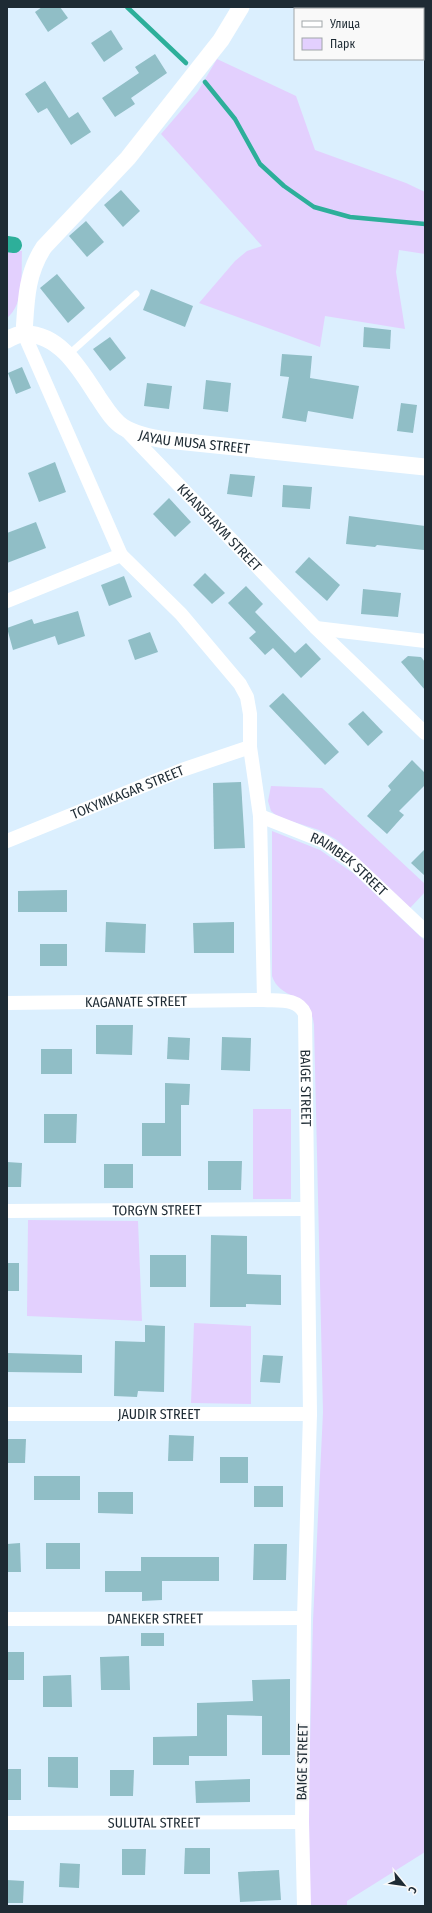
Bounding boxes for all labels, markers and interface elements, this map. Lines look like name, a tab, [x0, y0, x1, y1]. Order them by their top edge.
legend	[294, 8, 424, 60]
text: Улица	[329, 17, 360, 31]
text: Парк	[330, 37, 356, 51]
street label: JAYAU MUSA STREET	[137, 427, 251, 458]
street label: KHANSHAYM STREET	[173, 481, 265, 575]
street label: TOKYMKAGAR STREET	[69, 762, 187, 823]
street label: RAIMBEK STREET	[308, 829, 391, 900]
street label: KAGANATE STREET	[85, 993, 188, 1011]
street label: BAIGE STREET	[296, 1049, 314, 1127]
street label: TORGYN STREET	[112, 1202, 202, 1219]
street label: JAUDIR STREET	[118, 1406, 201, 1423]
street label: DANEKER STREET	[107, 1610, 203, 1628]
street label: BAIGE STREET	[293, 1723, 312, 1801]
street label: SULUTAL STREET	[108, 1814, 201, 1832]
north arrow	[384, 1865, 424, 1905]
text: С	[405, 1884, 419, 1895]

